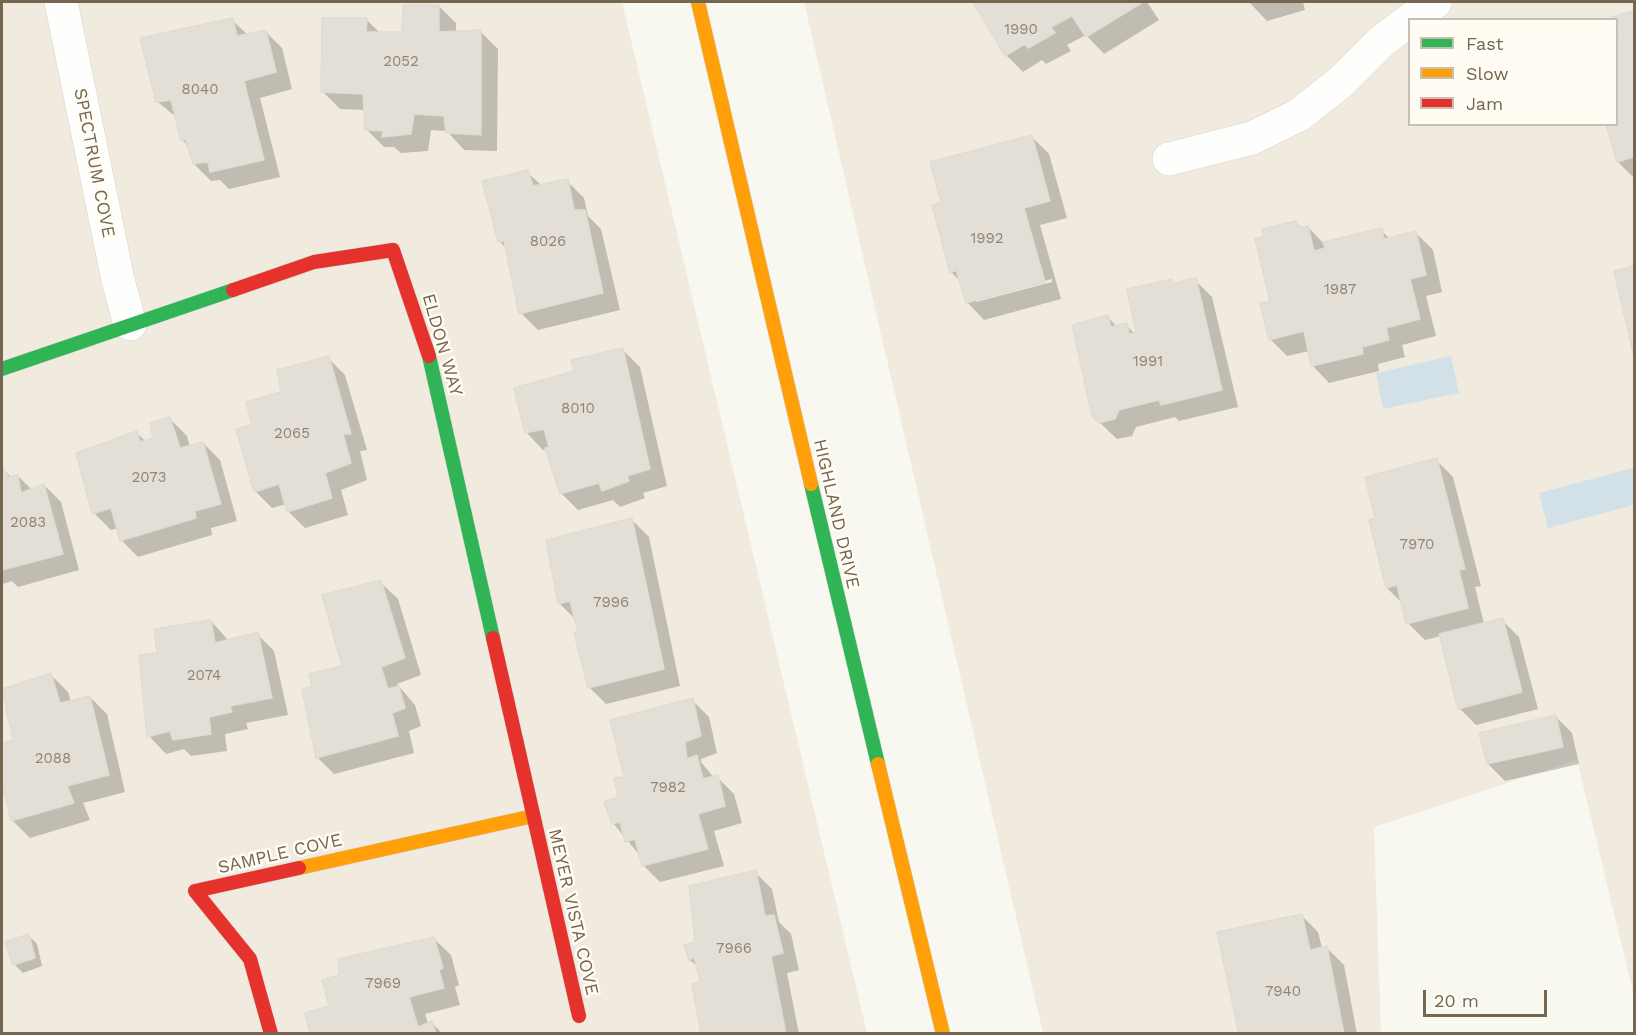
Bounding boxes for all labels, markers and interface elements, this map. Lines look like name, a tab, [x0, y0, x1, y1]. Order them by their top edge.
legend	[1408, 18, 1618, 126]
house number: 1990	[1004, 21, 1038, 39]
text: Fast	[1466, 33, 1503, 54]
house number: 2052	[383, 53, 419, 71]
text: Slow	[1466, 63, 1509, 84]
house number: 8040	[181, 81, 219, 99]
street label: SPECTRUM COVE	[69, 86, 119, 240]
text: Jam	[1466, 93, 1503, 114]
house number: 1992	[970, 230, 1004, 248]
house number: 8026	[530, 233, 566, 251]
house number: 1987	[1324, 281, 1356, 299]
street label: ELDON WAY	[417, 291, 467, 399]
house number: 1991	[1133, 353, 1163, 371]
house number: 8010	[561, 400, 595, 418]
house number: 2065	[274, 425, 310, 443]
street label: HIGHLAND DRIVE	[808, 437, 864, 591]
house number: 2073	[132, 469, 166, 487]
house number: 2083	[10, 514, 46, 532]
house number: 7970	[1400, 536, 1434, 554]
house number: 7996	[593, 594, 629, 612]
house number: 2074	[187, 667, 221, 685]
house number: 2088	[35, 750, 71, 768]
house number: 7982	[650, 779, 686, 797]
street label: MEYER VISTA COVE	[543, 827, 603, 997]
street label: SAMPLE COVE	[216, 829, 344, 879]
house number: 7966	[716, 940, 752, 958]
house number: 7969	[365, 975, 401, 993]
scale bar	[1426, 978, 1550, 1016]
house number: 7940	[1265, 983, 1301, 1001]
text: 20 m	[1434, 990, 1479, 1011]

